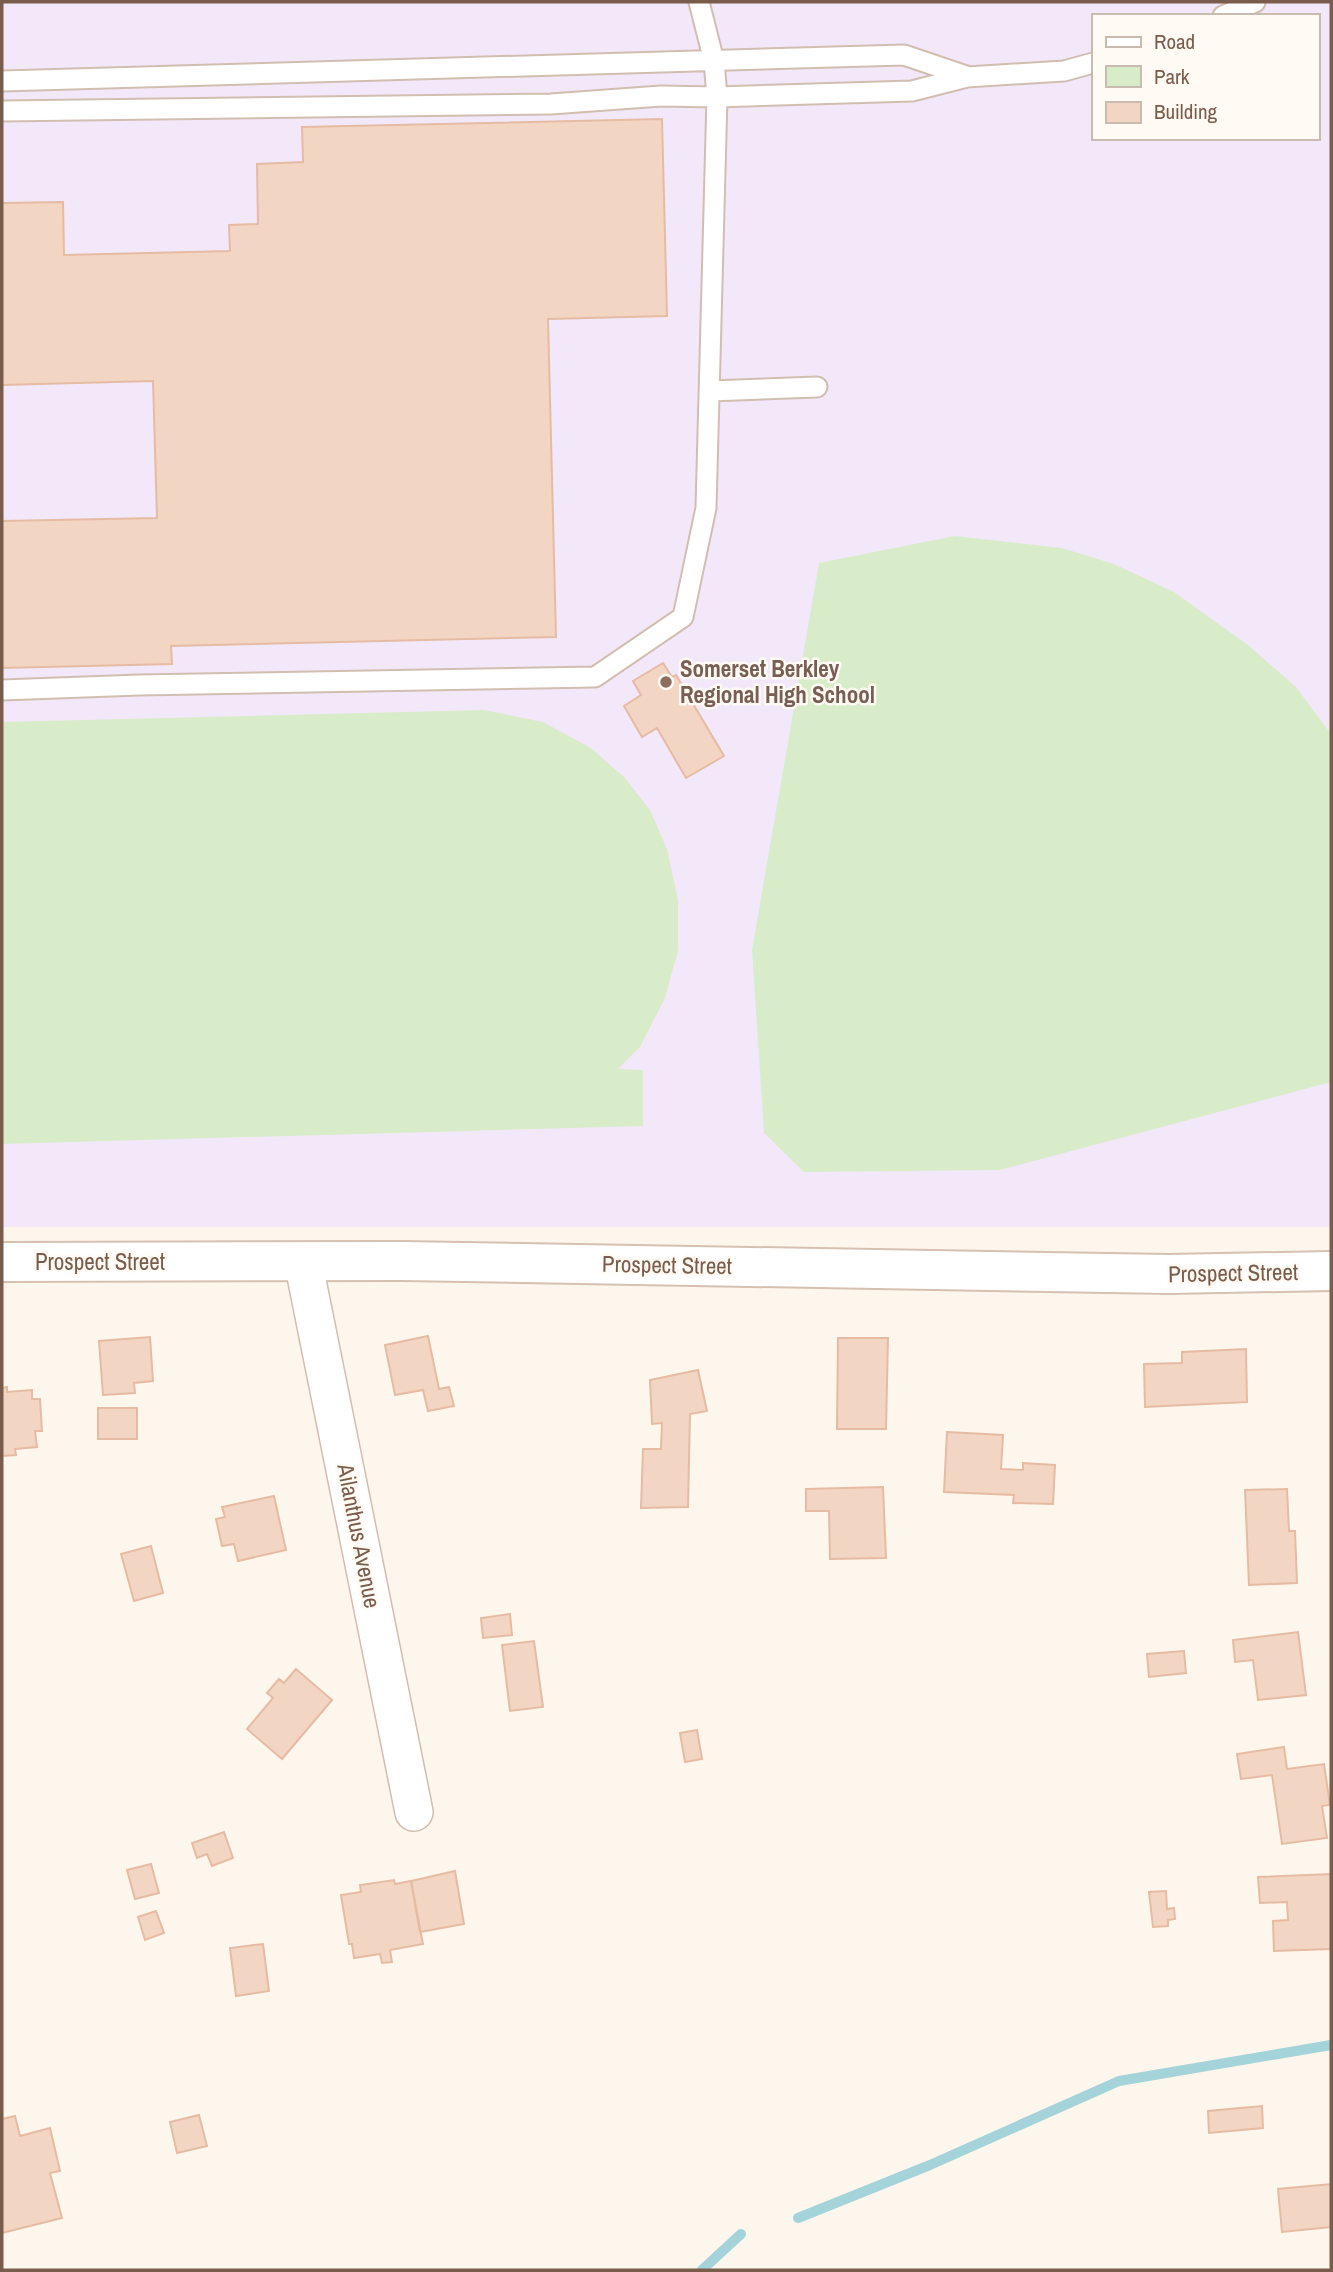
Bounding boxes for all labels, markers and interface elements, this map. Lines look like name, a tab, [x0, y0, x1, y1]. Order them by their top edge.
legend	[1092, 14, 1319, 140]
text: Road	[1154, 27, 1195, 56]
text: Park	[1154, 62, 1190, 91]
text: Building	[1154, 97, 1218, 126]
place label: Somerset Berkley Regional High School	[680, 653, 875, 710]
marker: Somerset Berkley Regional High School	[658, 674, 674, 690]
street label: Prospect Street	[35, 1246, 165, 1277]
street label: Prospect Street	[602, 1248, 732, 1281]
street label: Prospect Street	[1168, 1256, 1298, 1289]
street label: Ailanthus Avenue	[330, 1460, 389, 1611]

